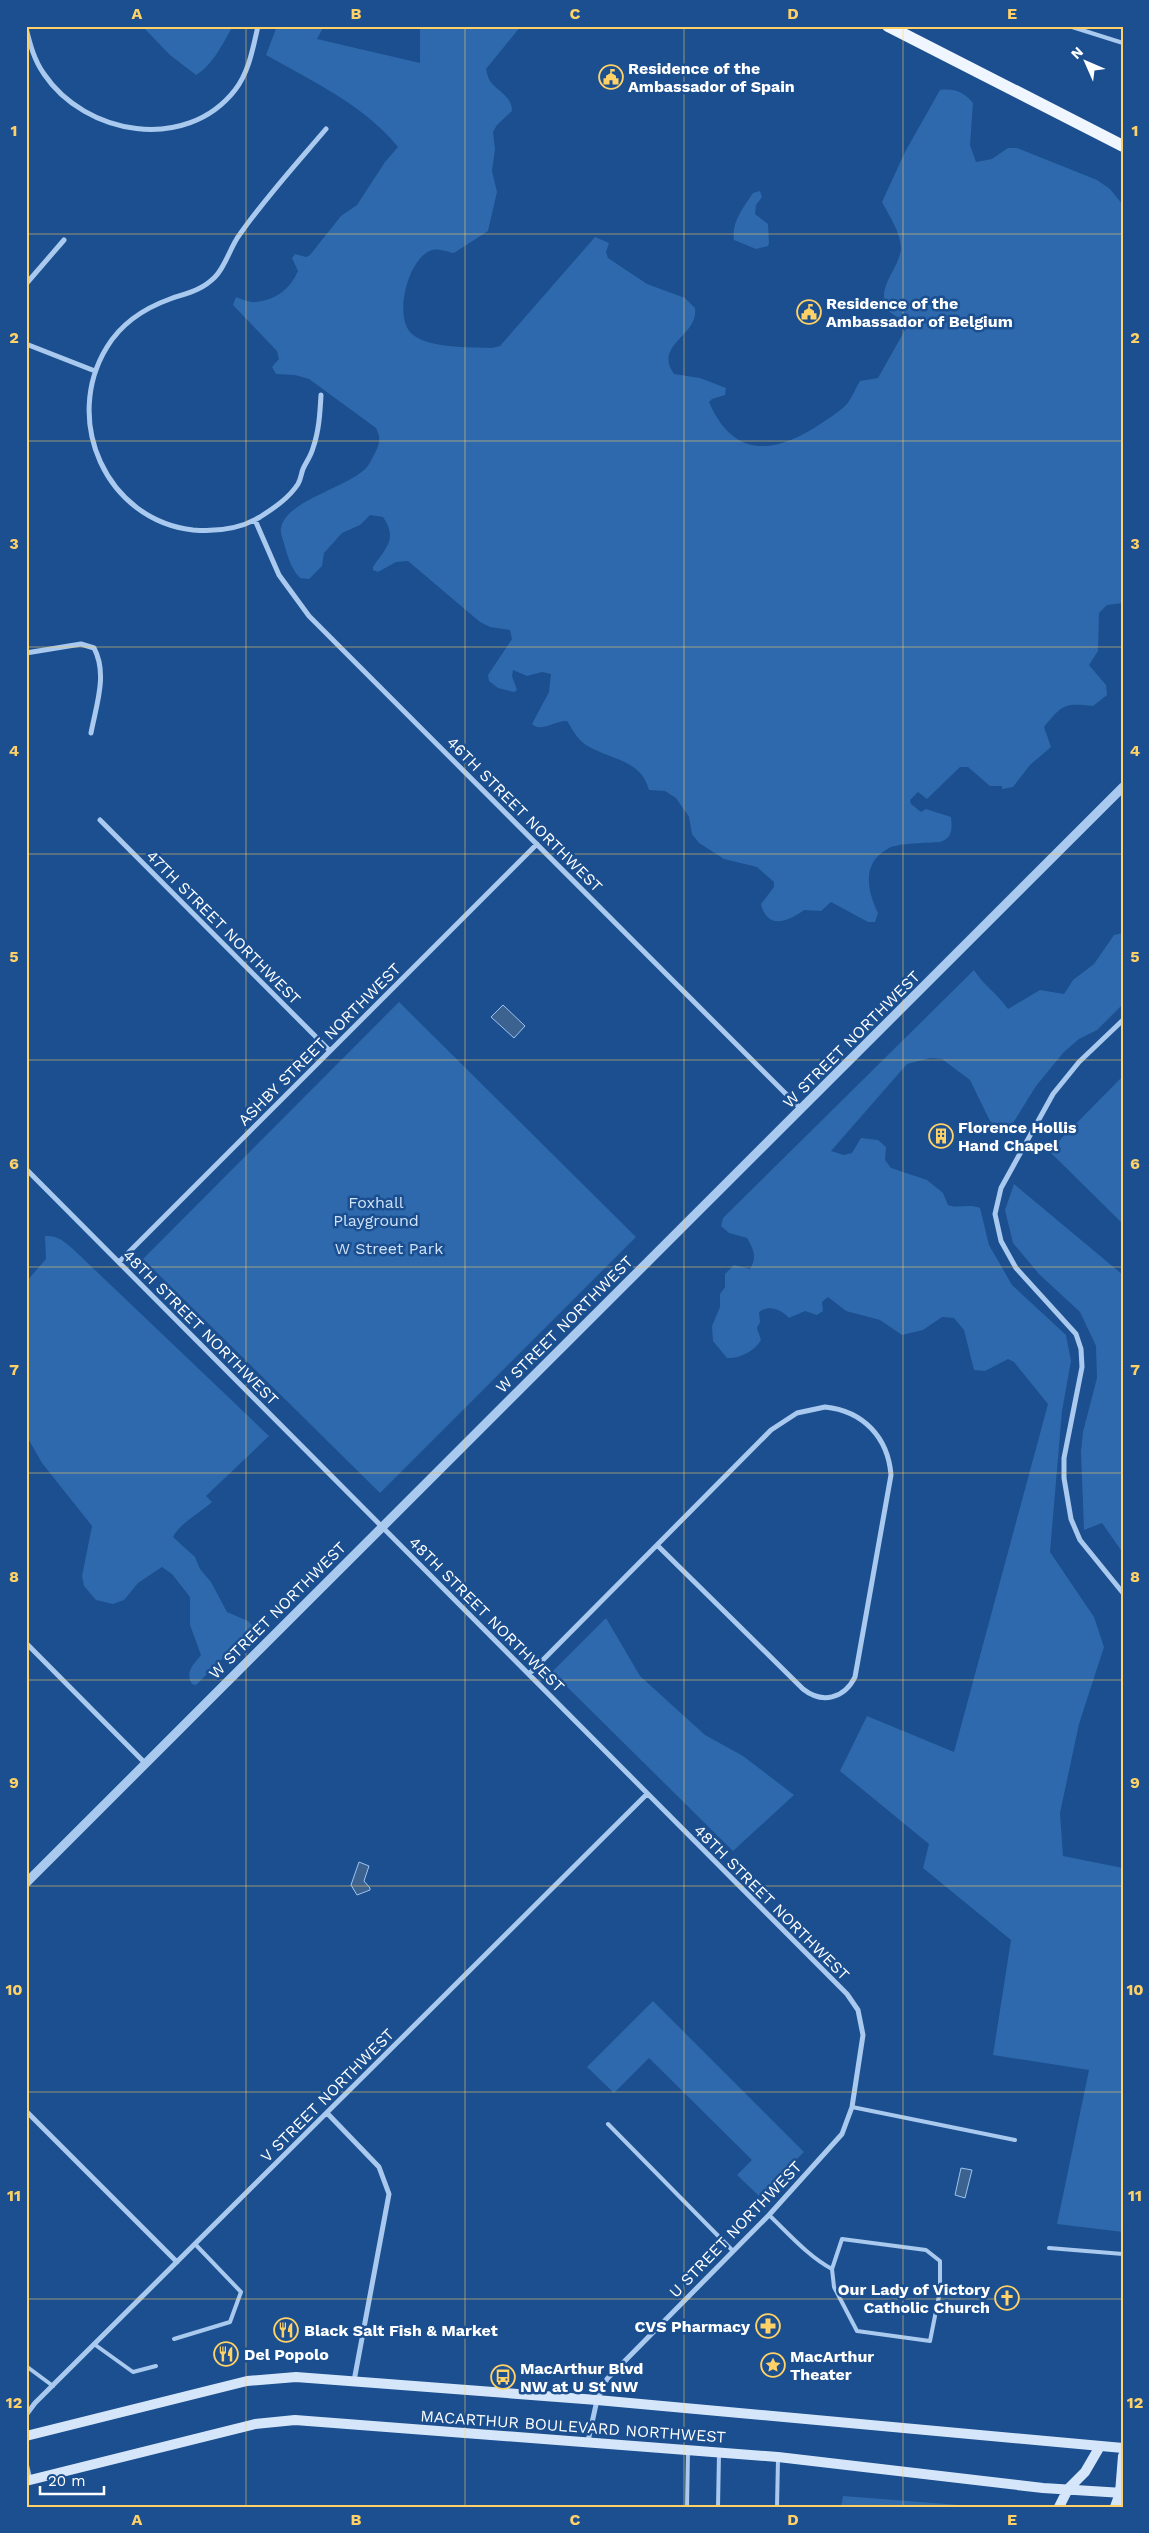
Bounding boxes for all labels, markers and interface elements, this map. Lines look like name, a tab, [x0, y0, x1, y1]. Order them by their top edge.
text: A	[132, 4, 143, 23]
text: B	[351, 4, 362, 23]
text: C	[570, 4, 581, 23]
text: D	[787, 4, 799, 23]
text: E	[1007, 4, 1017, 23]
north arrow	[1062, 38, 1112, 88]
text: N	[1067, 43, 1086, 62]
place label: Residence of the Ambassador of Spain	[628, 59, 795, 96]
public building icon: Residence of the Ambassador of Spain	[598, 64, 624, 90]
text: 1	[11, 121, 17, 140]
text: 1	[1132, 121, 1138, 140]
place label: Residence of the Ambassador of Belgium	[826, 294, 1013, 331]
public building icon: Residence of the Ambassador of Belgium	[796, 299, 822, 325]
text: 2	[9, 328, 19, 347]
text: 2	[1130, 328, 1140, 347]
text: 3	[9, 534, 19, 553]
text: 3	[1130, 534, 1140, 553]
street label: 46TH STREET NORTHWEST	[443, 733, 607, 896]
text: 4	[9, 741, 19, 760]
text: 4	[1130, 741, 1140, 760]
street label: 47TH STREET NORTHWEST	[143, 846, 305, 1009]
text: 5	[9, 947, 19, 966]
text: 5	[1130, 947, 1140, 966]
street label: ASHBY STREET NORTHWEST	[234, 959, 405, 1130]
street label: W STREET NORTHWEST	[779, 967, 924, 1112]
place label: Florence Hollis Hand Chapel	[958, 1118, 1077, 1155]
building icon: Florence Hollis Hand Chapel	[928, 1123, 954, 1149]
text: 6	[9, 1154, 19, 1173]
text: 6	[1130, 1154, 1140, 1173]
park label: Foxhall Playground	[333, 1193, 419, 1230]
park label: W Street Park	[335, 1239, 443, 1258]
street label: 48TH STREET NORTHWEST	[119, 1246, 283, 1409]
street label: W STREET NORTHWEST	[492, 1252, 637, 1397]
text: 7	[9, 1360, 19, 1379]
text: 7	[1130, 1360, 1140, 1379]
street label: 48TH STREET NORTHWEST	[405, 1533, 569, 1696]
street label: W STREET NORTHWEST	[205, 1538, 350, 1683]
text: 8	[9, 1567, 19, 1586]
text: 8	[1130, 1567, 1140, 1586]
text: 9	[9, 1773, 19, 1792]
text: 9	[1130, 1773, 1140, 1792]
street label: 48TH STREET NORTHWEST	[690, 1821, 854, 1984]
text: 10	[5, 1980, 23, 1999]
text: 10	[1126, 1980, 1144, 1999]
street label: V STREET NORTHWEST	[257, 2024, 398, 2166]
street label: U STREET NORTHWEST	[665, 2157, 806, 2302]
text: 11	[7, 2186, 21, 2205]
text: 11	[1128, 2186, 1142, 2205]
place label: Our Lady of Victory Catholic Church	[838, 2280, 991, 2317]
church icon: Our Lady of Victory Catholic Church	[994, 2285, 1020, 2311]
pharmacy icon: CVS Pharmacy	[755, 2313, 781, 2339]
restaurant icon: Black Salt Fish & Market	[273, 2317, 299, 2343]
place label: CVS Pharmacy	[634, 2317, 751, 2336]
place label: Black Salt Fish & Market	[304, 2321, 498, 2340]
restaurant icon: Del Popolo	[213, 2341, 239, 2367]
place label: Del Popolo	[244, 2345, 329, 2364]
place label: MacArthur Theater	[790, 2347, 874, 2384]
place icon: MacArthur Theater	[760, 2352, 786, 2378]
place label: MacArthur Blvd NW at U St NW	[520, 2359, 643, 2396]
bus stop icon: MacArthur Blvd NW at U St NW	[490, 2364, 516, 2390]
text: 12	[6, 2393, 22, 2412]
text: 12	[1127, 2393, 1143, 2412]
street label: MACARTHUR BOULEVARD NORTHWEST	[420, 2406, 727, 2447]
scale bar	[40, 2463, 104, 2495]
text: 20 m	[48, 2472, 86, 2490]
text: A	[132, 2510, 143, 2529]
text: B	[351, 2510, 362, 2529]
text: C	[570, 2510, 581, 2529]
text: D	[787, 2510, 799, 2529]
text: E	[1007, 2510, 1017, 2529]

